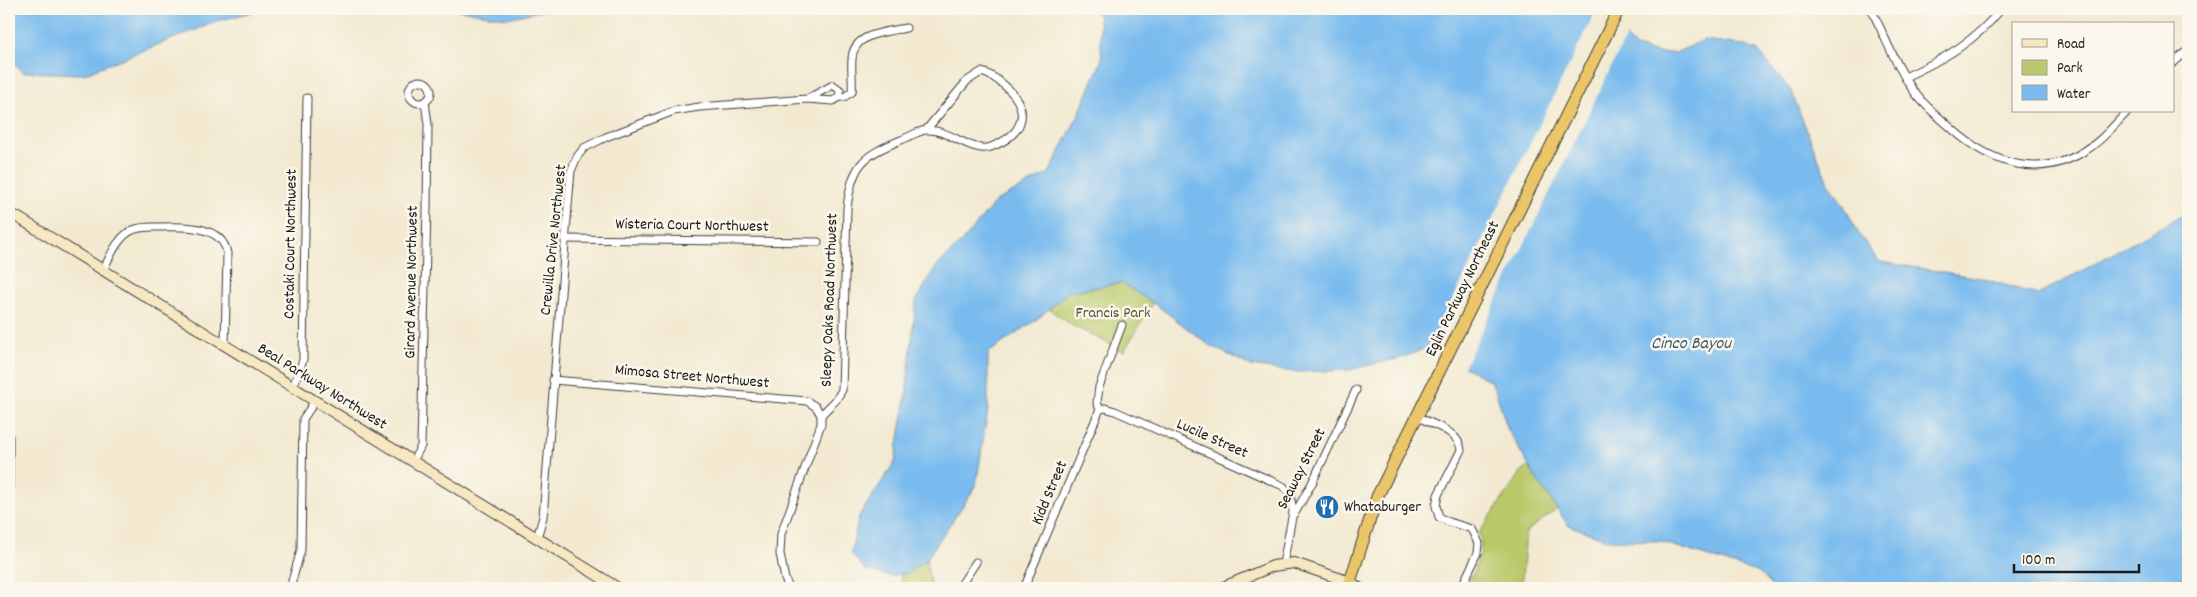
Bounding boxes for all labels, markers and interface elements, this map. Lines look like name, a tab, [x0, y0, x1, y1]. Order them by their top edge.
legend	[2012, 22, 2174, 112]
text: Road	[2057, 34, 2085, 56]
text: Park	[2057, 58, 2083, 80]
text: Water	[2057, 84, 2091, 106]
street label: Crewilla Drive Northwest	[535, 163, 573, 317]
street label: Costaki Court Northwest	[278, 169, 304, 319]
street label: Girard Avenue Northwest	[399, 205, 425, 359]
street label: Wisteria Court Northwest	[615, 213, 769, 239]
street label: Sleepy Oaks Road Northwest	[815, 213, 845, 387]
street label: Eglin Parkway Northeast	[1420, 217, 1506, 361]
park label: Francis Park	[1076, 302, 1151, 325]
water label: Cinco Bayou	[1651, 332, 1732, 357]
street label: Beal Parkway Northwest	[253, 338, 391, 436]
street label: Mimosa Street Northwest	[614, 359, 770, 395]
street label: Lucile Street	[1173, 413, 1252, 465]
street label: Seaway Street	[1272, 424, 1332, 514]
street label: Kidd Street	[1026, 457, 1074, 529]
restaurant icon: Whataburger	[1314, 494, 1340, 520]
place label: Whataburger	[1344, 496, 1421, 519]
scale bar	[2014, 542, 2140, 574]
text: 100 m	[2022, 550, 2055, 572]

